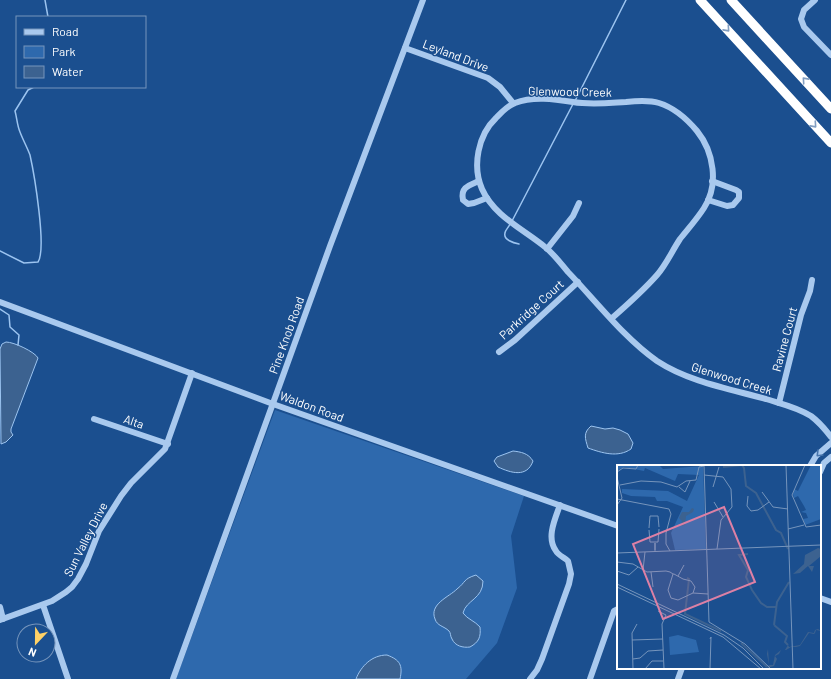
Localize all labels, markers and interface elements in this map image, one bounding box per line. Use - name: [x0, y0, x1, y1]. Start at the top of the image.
- legend: [16, 16, 146, 88]
- text: Road: [52, 24, 79, 38]
- one-way arrow: [722, 24, 730, 32]
- street label: Leyland Drive: [421, 36, 491, 74]
- text: Park: [52, 44, 76, 58]
- text: Water: [52, 64, 84, 78]
- one-way arrow: [802, 77, 809, 85]
- street label: Glenwood Creek: [528, 83, 612, 99]
- one-way arrow: [810, 120, 817, 128]
- street label: Parkridge Court: [496, 276, 566, 342]
- street label: Pine Knob Road: [266, 295, 306, 375]
- street label: Ravine Court: [769, 305, 799, 373]
- street label: Glenwood Creek: [690, 359, 774, 397]
- street label: Waldon Road: [278, 388, 346, 424]
- street label: Alta: [122, 411, 146, 431]
- one-way arrow: [816, 449, 824, 456]
- inset map: [617, 465, 821, 669]
- street label: Sun Valley Drive: [60, 500, 110, 578]
- north arrow: [16, 623, 56, 663]
- text: N: [26, 645, 38, 660]

